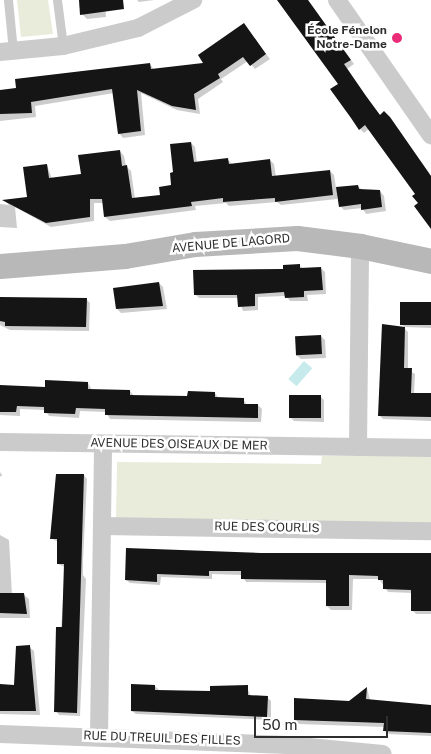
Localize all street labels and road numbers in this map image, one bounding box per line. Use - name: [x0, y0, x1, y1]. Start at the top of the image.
- street label: AVENUE DE LAGORD: [171, 232, 291, 256]
- street label: AVENUE DES OISEAUX DE MER: [90, 436, 268, 454]
- street label: RUE DES COURLIS: [214, 520, 320, 536]
- street label: RUE DU TREUIL DES FILLES: [83, 729, 241, 749]

